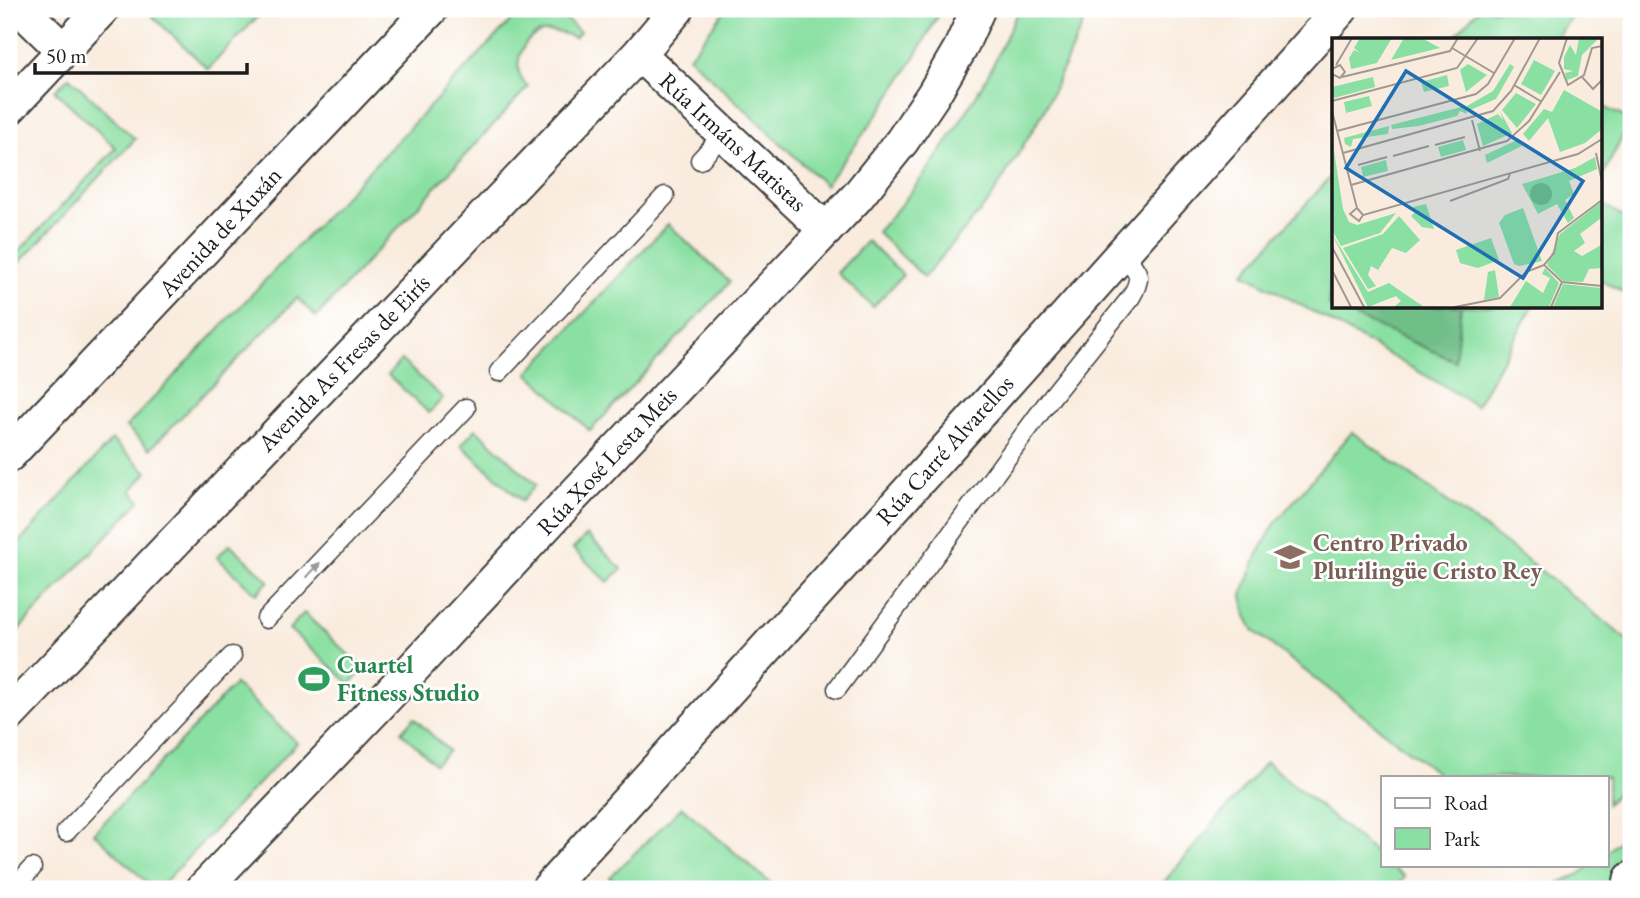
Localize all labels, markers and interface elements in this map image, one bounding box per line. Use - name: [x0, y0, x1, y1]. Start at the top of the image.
- scale bar: [35, 32, 247, 76]
- inset map: [1332, 38, 1602, 308]
- text: 50 m: [46, 42, 87, 69]
- street label: Rúa Irmáns Maristas: [653, 65, 814, 218]
- street label: Avenida de Xuxán: [151, 160, 288, 304]
- street label: Avenida As Fresas de Eirís: [250, 267, 437, 459]
- street label: Rúa Carré Alvarellos: [869, 368, 1020, 531]
- street label: Rúa Xosé Lesta Meis: [530, 380, 683, 541]
- place label: Centro Privado Plurilingüe Cristo Rey: [1313, 527, 1543, 587]
- school or university icon: Centro Privado Plurilingüe Cristo Rey: [1273, 540, 1307, 574]
- one-way arrow: [304, 562, 320, 579]
- place label: Cuartel Fitness Studio: [337, 649, 479, 708]
- sports icon: Cuartel Fitness Studio: [297, 662, 331, 696]
- legend: [1381, 776, 1608, 866]
- text: Road: [1444, 789, 1488, 816]
- text: Park: [1444, 825, 1481, 852]

